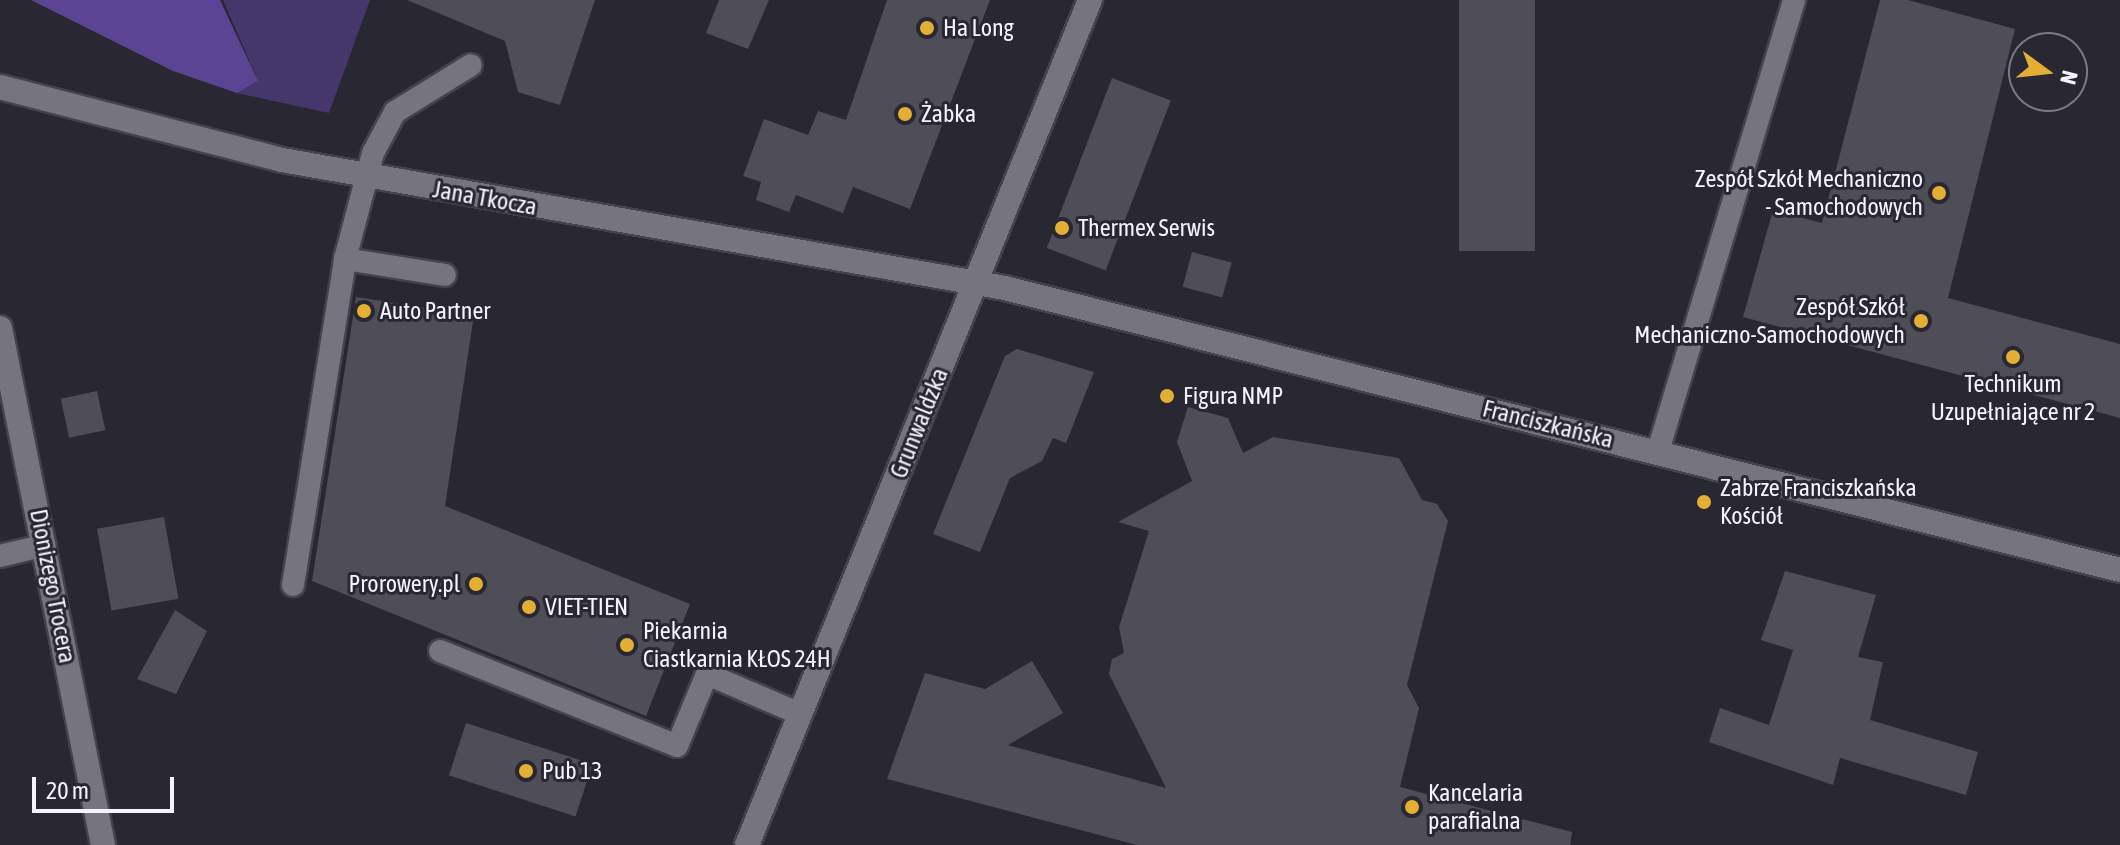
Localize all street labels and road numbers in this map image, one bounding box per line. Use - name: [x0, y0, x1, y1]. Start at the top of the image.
- street label: Jana Tkocza: [431, 175, 539, 221]
- street label: Grunwaldzka: [884, 364, 954, 482]
- street label: Franciszkańska: [1480, 394, 1616, 454]
- street label: Dionizego Trocera: [24, 507, 82, 665]

